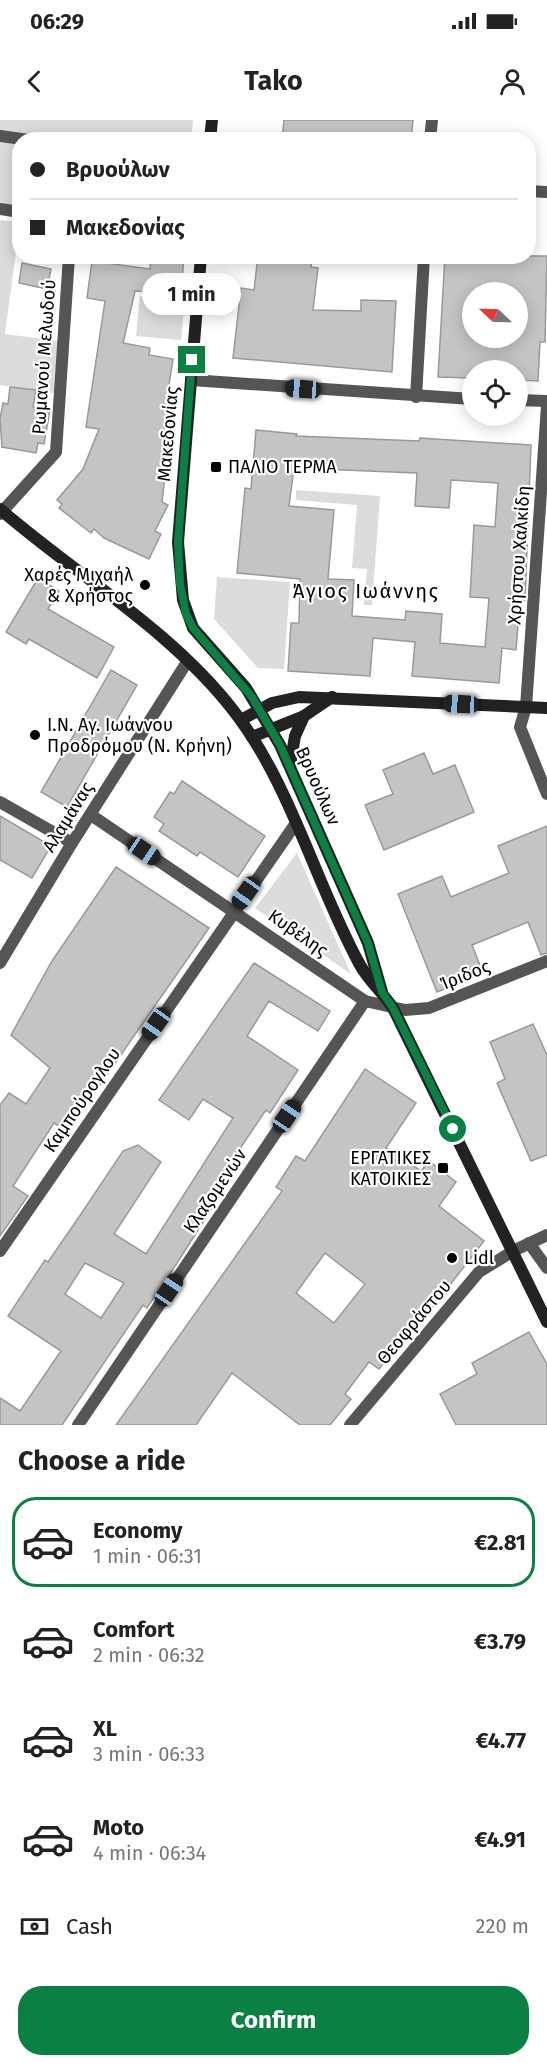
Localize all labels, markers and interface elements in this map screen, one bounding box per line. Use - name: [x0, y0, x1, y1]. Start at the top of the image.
- text: 06:29: [30, 8, 84, 35]
- icon: back: [18, 65, 51, 98]
- text: Tako: [244, 65, 303, 97]
- icon: person: [496, 65, 529, 98]
- text: Βρυούλων: [66, 156, 170, 183]
- text: Μακεδονίας: [66, 214, 185, 241]
- callout: 1 min: [142, 273, 242, 315]
- street label: Ρωμανού Μελωδού: [28, 279, 60, 435]
- text: 1 min: [167, 282, 216, 306]
- north arrow: [462, 282, 528, 348]
- map controls: [462, 282, 528, 426]
- route end: [178, 346, 205, 373]
- button: locate: [462, 360, 528, 426]
- car: [284, 379, 322, 399]
- street label: Μακεδονίας: [153, 385, 183, 483]
- place label: ΠΑΛΙΟ ΤΕΡΜΑ: [228, 456, 337, 478]
- marker: ΠΑΛΙΟ ΤΕΡΜΑ: [209, 460, 223, 474]
- street label: Χρήστου Χαλκίδη: [503, 485, 535, 625]
- place label: Χαρές Μιχαήλ & Χρήστος: [24, 564, 134, 607]
- marker: Χαρές Μιχαήλ & Χρήστος: [138, 578, 152, 592]
- district label: Άγιος Ιωάννης: [293, 579, 439, 603]
- car: [443, 694, 479, 714]
- place label: Ι.Ν. Αγ. Ιωάννου Προδρόμου (Ν. Κρήνη): [47, 714, 232, 757]
- marker: Ι.Ν. Αγ. Ιωάννου Προδρόμου (Ν. Κρήνη): [28, 728, 42, 742]
- street label: Βρυούλων: [291, 743, 345, 829]
- street label: Αλαμάνας: [38, 777, 98, 856]
- car: [124, 833, 164, 869]
- car: [228, 873, 264, 913]
- street label: Κυβέλης: [264, 905, 333, 962]
- street label: Ίριδος: [437, 955, 494, 995]
- car: [138, 1004, 174, 1044]
- street label: Καμπούρογλου: [39, 1043, 125, 1157]
- car: [269, 1096, 305, 1136]
- route start: [439, 1115, 466, 1142]
- street label: Κλαζομενών: [179, 1144, 251, 1237]
- place label: ΕΡΓΑΤΙΚΕΣ ΚΑΤΟΙΚΙΕΣ: [350, 1147, 431, 1190]
- marker: ΕΡΓΑΤΙΚΕΣ ΚΑΤΟΙΚΙΕΣ: [436, 1161, 450, 1175]
- place label: Lidl: [464, 1247, 494, 1269]
- marker: Lidl: [445, 1251, 459, 1265]
- car: [151, 1270, 187, 1310]
- street label: Θεοφράστου: [372, 1275, 456, 1369]
- text: Choose a ride: [18, 1445, 185, 1477]
- icon: car: [21, 1515, 75, 1569]
- text: Economy: [93, 1517, 182, 1544]
- text: €2.81: [474, 1529, 526, 1556]
- text: 1 min · 06:31: [93, 1544, 202, 1568]
- icon: car: [21, 1614, 75, 1668]
- text: Comfort: [93, 1616, 174, 1643]
- text: €3.79: [474, 1628, 526, 1655]
- text: 2 min · 06:32: [93, 1643, 205, 1667]
- icon: car: [21, 1713, 75, 1767]
- text: XL: [93, 1715, 117, 1742]
- text: €4.77: [475, 1727, 526, 1754]
- text: 3 min · 06:33: [93, 1742, 205, 1766]
- icon: car: [21, 1812, 75, 1866]
- text: Moto: [93, 1814, 144, 1841]
- text: €4.91: [474, 1826, 526, 1853]
- text: 4 min · 06:34: [93, 1841, 206, 1865]
- icon: cash: [18, 1910, 51, 1943]
- text: Cash: [66, 1913, 113, 1940]
- text: 220 m: [476, 1914, 529, 1938]
- button: Confirm: [18, 1986, 529, 2055]

